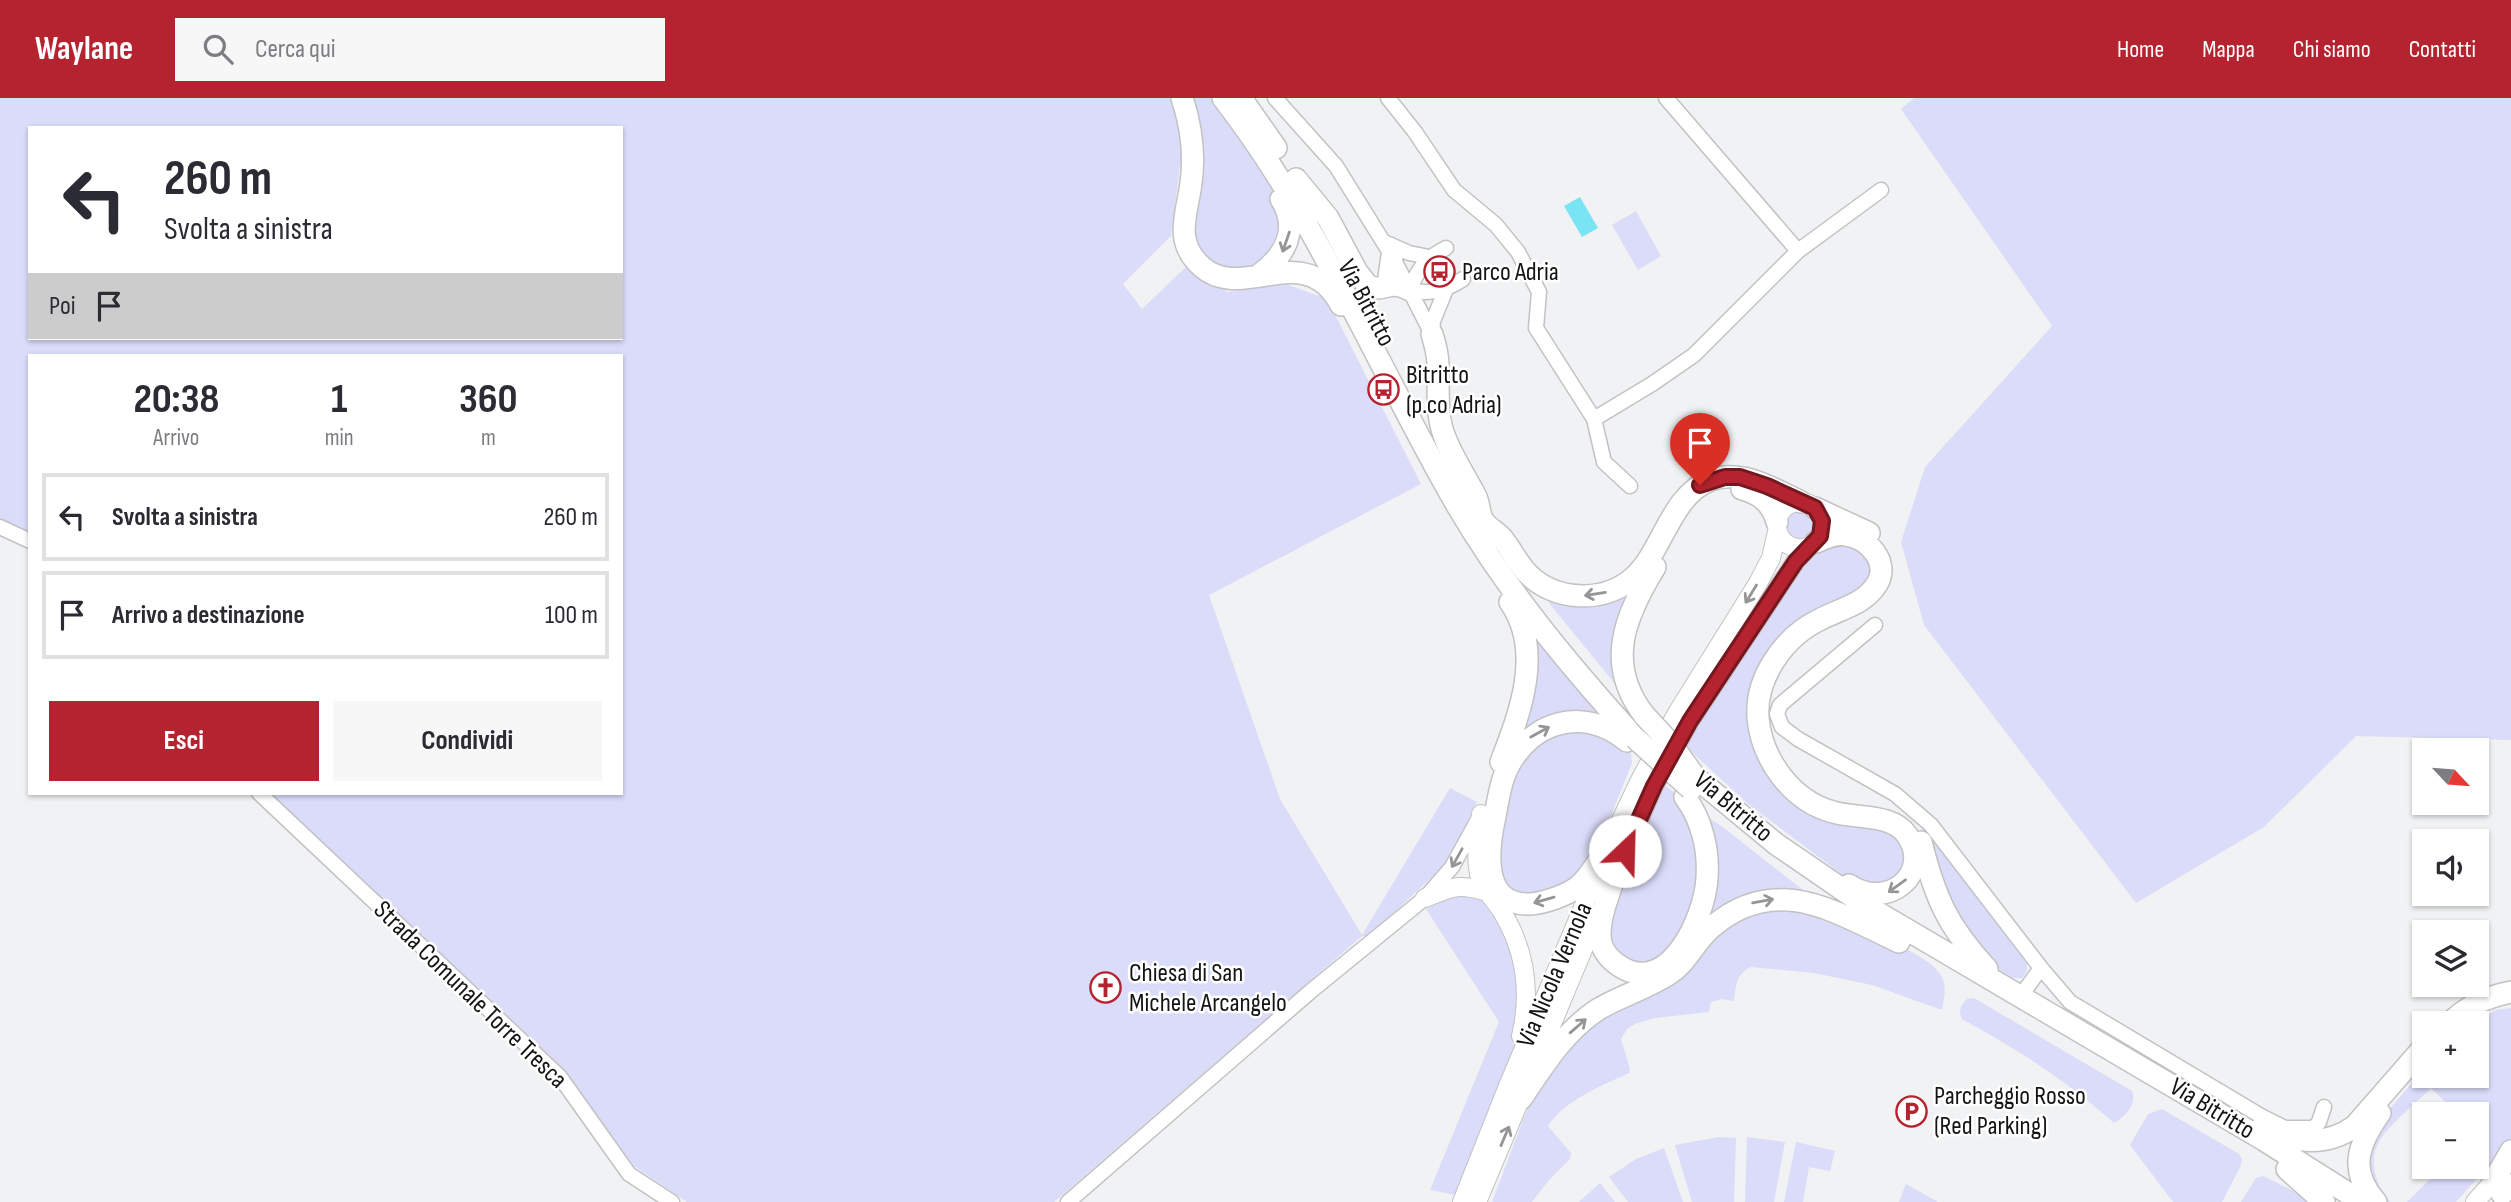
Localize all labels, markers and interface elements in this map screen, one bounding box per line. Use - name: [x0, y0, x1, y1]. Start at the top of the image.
- search box: [175, 18, 665, 81]
- text: Waylane: [35, 29, 133, 69]
- icon: search: [199, 30, 237, 68]
- text: Cerca qui: [255, 34, 336, 65]
- text: Home: [2117, 35, 2164, 64]
- text: Mappa: [2202, 35, 2255, 64]
- text: Chi siamo: [2293, 35, 2371, 64]
- text: Contatti: [2409, 35, 2476, 64]
- text: 260 m: [164, 150, 272, 209]
- icon: left: [49, 154, 140, 245]
- text: Svolta a sinistra: [164, 210, 333, 249]
- one-way arrow: [1279, 230, 1291, 252]
- street label: Via Bitritto: [1330, 254, 1402, 352]
- bus stop icon: Parco Adria: [1422, 255, 1456, 289]
- place label: Parco Adria: [1462, 257, 1559, 288]
- icon: arrive: [90, 287, 128, 325]
- text: Poi: [49, 291, 76, 322]
- place label: Bitritto (p.co Adria): [1406, 360, 1502, 421]
- bus stop icon: Bitritto (p.co Adria): [1366, 373, 1400, 407]
- text: 20:38: [133, 374, 219, 425]
- text: 1: [331, 374, 347, 425]
- text: 360: [459, 374, 518, 425]
- pin: [1670, 413, 1730, 485]
- text: Arrivo: [153, 424, 199, 452]
- text: min: [325, 424, 354, 452]
- text: m: [481, 424, 496, 452]
- icon: arrive: [1681, 424, 1719, 462]
- icon: left: [53, 498, 91, 536]
- text: Svolta a sinistra: [112, 502, 258, 533]
- text: 260 m: [543, 502, 598, 533]
- one-way arrow: [1744, 584, 1758, 604]
- one-way arrow: [1584, 588, 1607, 601]
- icon: arrive: [53, 596, 91, 634]
- text: Arrivo a destinazione: [112, 600, 305, 631]
- text: 100 m: [545, 600, 598, 631]
- button: Esci: [49, 701, 319, 781]
- button: Condividi: [333, 701, 602, 781]
- one-way arrow: [1530, 725, 1550, 739]
- north arrow: [2412, 738, 2488, 816]
- map controls: [2412, 738, 2489, 1179]
- street label: Via Bitritto: [1687, 765, 1779, 849]
- position arrow: [1588, 814, 1662, 888]
- button: sound: [2412, 829, 2489, 906]
- one-way arrow: [1450, 847, 1463, 868]
- one-way arrow: [1887, 878, 1906, 893]
- one-way arrow: [1751, 894, 1774, 907]
- street label: Strada Comunale Torre Tresca: [367, 895, 573, 1095]
- one-way arrow: [1534, 895, 1556, 908]
- street label: Via Nicola Vernola: [1511, 898, 1599, 1052]
- button: layers: [2412, 920, 2489, 997]
- place label: Chiesa di San Michele Arcangelo: [1129, 958, 1287, 1019]
- church icon: Chiesa di San Michele Arcangelo: [1089, 971, 1123, 1005]
- button: +: [2412, 1011, 2489, 1088]
- one-way arrow: [1569, 1018, 1587, 1034]
- street label: Via Bitritto: [2164, 1072, 2260, 1146]
- place label: Parcheggio Rosso (Red Parking): [1934, 1081, 2086, 1142]
- parking icon: Parcheggio Rosso (Red Parking): [1894, 1094, 1928, 1128]
- button: −: [2412, 1102, 2489, 1179]
- one-way arrow: [1499, 1126, 1512, 1147]

